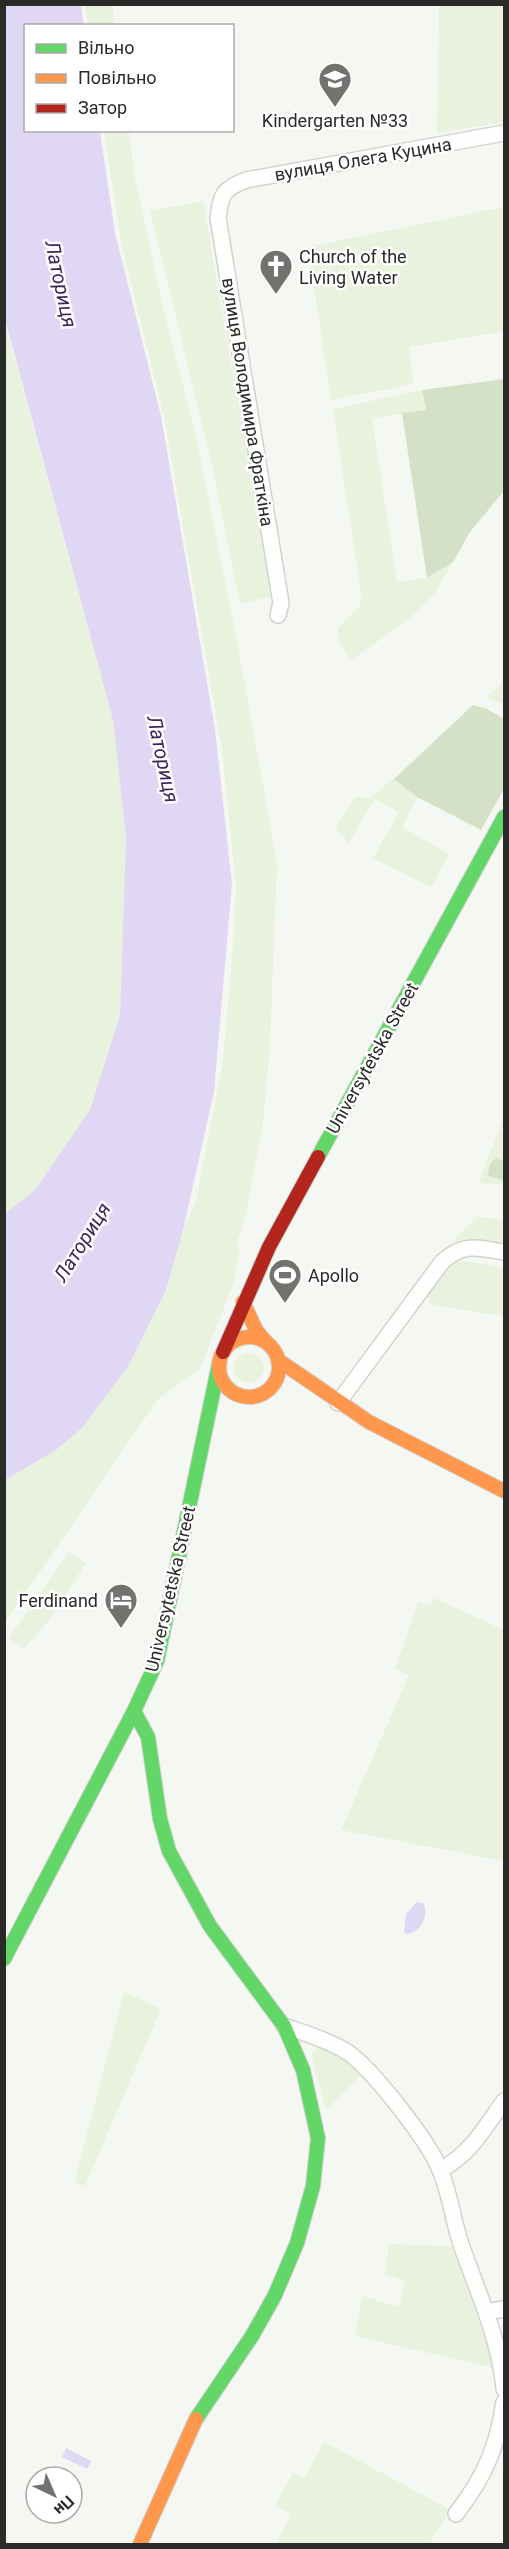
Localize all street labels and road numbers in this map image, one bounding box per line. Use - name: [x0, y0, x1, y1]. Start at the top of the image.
- street label: вулиця Олега Куцина: [273, 133, 453, 185]
- street label: вулиця Володимира Фраткіна: [218, 276, 278, 528]
- street label: Universytetska Street: [322, 979, 422, 1137]
- street label: Universytetska Street: [141, 1504, 199, 1674]

